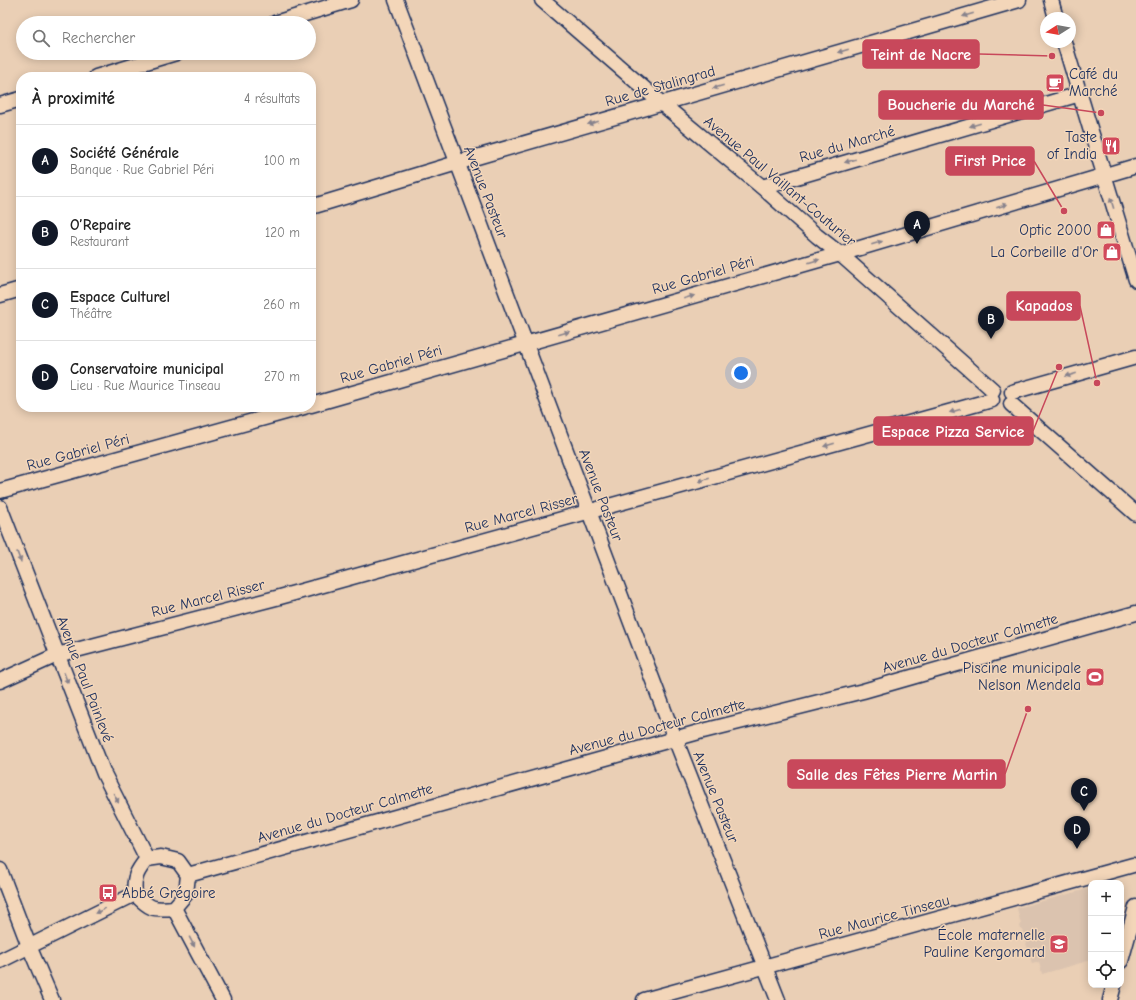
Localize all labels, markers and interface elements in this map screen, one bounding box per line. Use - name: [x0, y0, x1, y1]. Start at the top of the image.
- one-way arrow: [962, 12, 974, 18]
- north arrow: [1040, 12, 1076, 48]
- search box: [16, 16, 316, 60]
- icon: search: [30, 27, 52, 49]
- text: Rechercher: [62, 29, 135, 47]
- callout: Teint de Nacre: [863, 40, 979, 68]
- text: Teint de Nacre: [871, 46, 971, 64]
- one-way arrow: [837, 48, 849, 54]
- street label: Rue de Stalingrad: [603, 62, 717, 110]
- place label: Café du Marché: [1069, 65, 1118, 100]
- cafe icon: Café du Marché: [1044, 72, 1066, 94]
- one-way arrow: [712, 84, 724, 90]
- text: À proximité: [32, 89, 115, 108]
- text: 4 résultats: [244, 91, 300, 106]
- callout: Boucherie du Marché: [879, 91, 1043, 119]
- text: Boucherie du Marché: [887, 96, 1035, 114]
- street label: Avenue Paul Vaillant-Couturier: [700, 112, 860, 250]
- one-way arrow: [587, 120, 599, 126]
- street label: Rue du Marché: [797, 122, 897, 166]
- one-way arrow: [969, 122, 981, 128]
- place label: Taste of India: [1047, 128, 1097, 163]
- restaurant icon: Taste of India: [1100, 135, 1122, 157]
- street label: Avenue Pasteur: [460, 143, 512, 241]
- text: Société Générale: [70, 144, 179, 162]
- callout: First Price: [946, 147, 1034, 175]
- text: First Price: [954, 152, 1026, 170]
- text: A: [41, 153, 49, 168]
- text: 100 m: [264, 153, 300, 168]
- one-way arrow: [844, 158, 856, 164]
- text: Banque · Rue Gabriel Péri: [70, 162, 214, 177]
- one-way arrow: [1109, 197, 1115, 209]
- one-way arrow: [996, 203, 1008, 209]
- pin: A: [904, 211, 930, 244]
- text: O’Repaire: [70, 216, 131, 234]
- shop icon: Optic 2000: [1095, 219, 1117, 241]
- place label: Optic 2000: [1019, 221, 1092, 239]
- text: B: [41, 225, 49, 240]
- text: 120 m: [265, 225, 300, 240]
- text: Restaurant: [70, 234, 129, 249]
- one-way arrow: [871, 240, 883, 246]
- shop icon: La Corbeille d'Or: [1101, 241, 1123, 263]
- place label: La Corbeille d'Or: [990, 243, 1098, 261]
- street label: Rue Gabriel Péri: [650, 252, 756, 298]
- one-way arrow: [808, 258, 820, 264]
- text: Espace Culturel: [70, 288, 170, 306]
- callout: Kapados: [1007, 292, 1080, 320]
- one-way arrow: [683, 294, 695, 300]
- text: C: [41, 297, 49, 312]
- text: 260 m: [263, 297, 300, 312]
- text: Kapados: [1015, 297, 1073, 315]
- text: Théâtre: [70, 306, 112, 321]
- pin: B: [978, 306, 1004, 339]
- one-way arrow: [558, 330, 570, 336]
- street label: Rue Gabriel Péri: [338, 341, 444, 387]
- text: Conservatoire municipal: [70, 360, 224, 378]
- your location: [731, 363, 751, 383]
- text: D: [41, 369, 49, 384]
- text: 270 m: [264, 369, 300, 384]
- one-way arrow: [1065, 373, 1078, 379]
- text: Lieu · Rue Maurice Tinseau: [70, 378, 220, 393]
- one-way arrow: [948, 408, 960, 414]
- callout: Espace Pizza Service: [874, 417, 1033, 445]
- text: Espace Pizza Service: [882, 423, 1025, 441]
- street label: Rue Gabriel Péri: [25, 430, 131, 474]
- one-way arrow: [823, 443, 836, 449]
- street label: Avenue Pasteur: [575, 446, 627, 544]
- one-way arrow: [698, 477, 710, 483]
- street label: Rue Marcel Risser: [463, 489, 580, 537]
- one-way arrow: [17, 551, 23, 563]
- street label: Rue Marcel Risser: [149, 575, 267, 621]
- street label: Avenue du Docteur Calmette: [880, 609, 1060, 677]
- street label: Avenue Paul Painlevé: [53, 613, 118, 745]
- place label: Piscine municipale Nelson Mendela: [963, 659, 1081, 694]
- sports icon: Piscine municipale Nelson Mendela: [1084, 666, 1106, 688]
- one-way arrow: [64, 672, 70, 684]
- street label: Avenue du Docteur Calmette: [567, 695, 748, 759]
- street label: Avenue Pasteur: [689, 748, 743, 846]
- callout: Salle des Fêtes Pierre Martin: [788, 760, 1005, 788]
- text: Salle des Fêtes Pierre Martin: [797, 766, 997, 784]
- pin: C: [1071, 778, 1097, 811]
- street label: Avenue du Docteur Calmette: [255, 779, 435, 847]
- one-way arrow: [113, 792, 119, 804]
- pin: D: [1064, 816, 1090, 849]
- map controls: [1088, 880, 1124, 988]
- button: +: [1088, 880, 1124, 916]
- bus stop icon: Abbé Grégoire: [97, 882, 119, 904]
- place label: Abbé Grégoire: [122, 884, 216, 902]
- street label: Rue Maurice Tinseau: [817, 891, 951, 943]
- one-way arrow: [94, 908, 106, 914]
- button: −: [1088, 916, 1124, 952]
- place label: École maternelle Pauline Kergomard: [923, 925, 1045, 961]
- school or university icon: École maternelle Pauline Kergomard: [1048, 933, 1070, 955]
- one-way arrow: [189, 936, 195, 948]
- button: locate: [1088, 952, 1124, 988]

